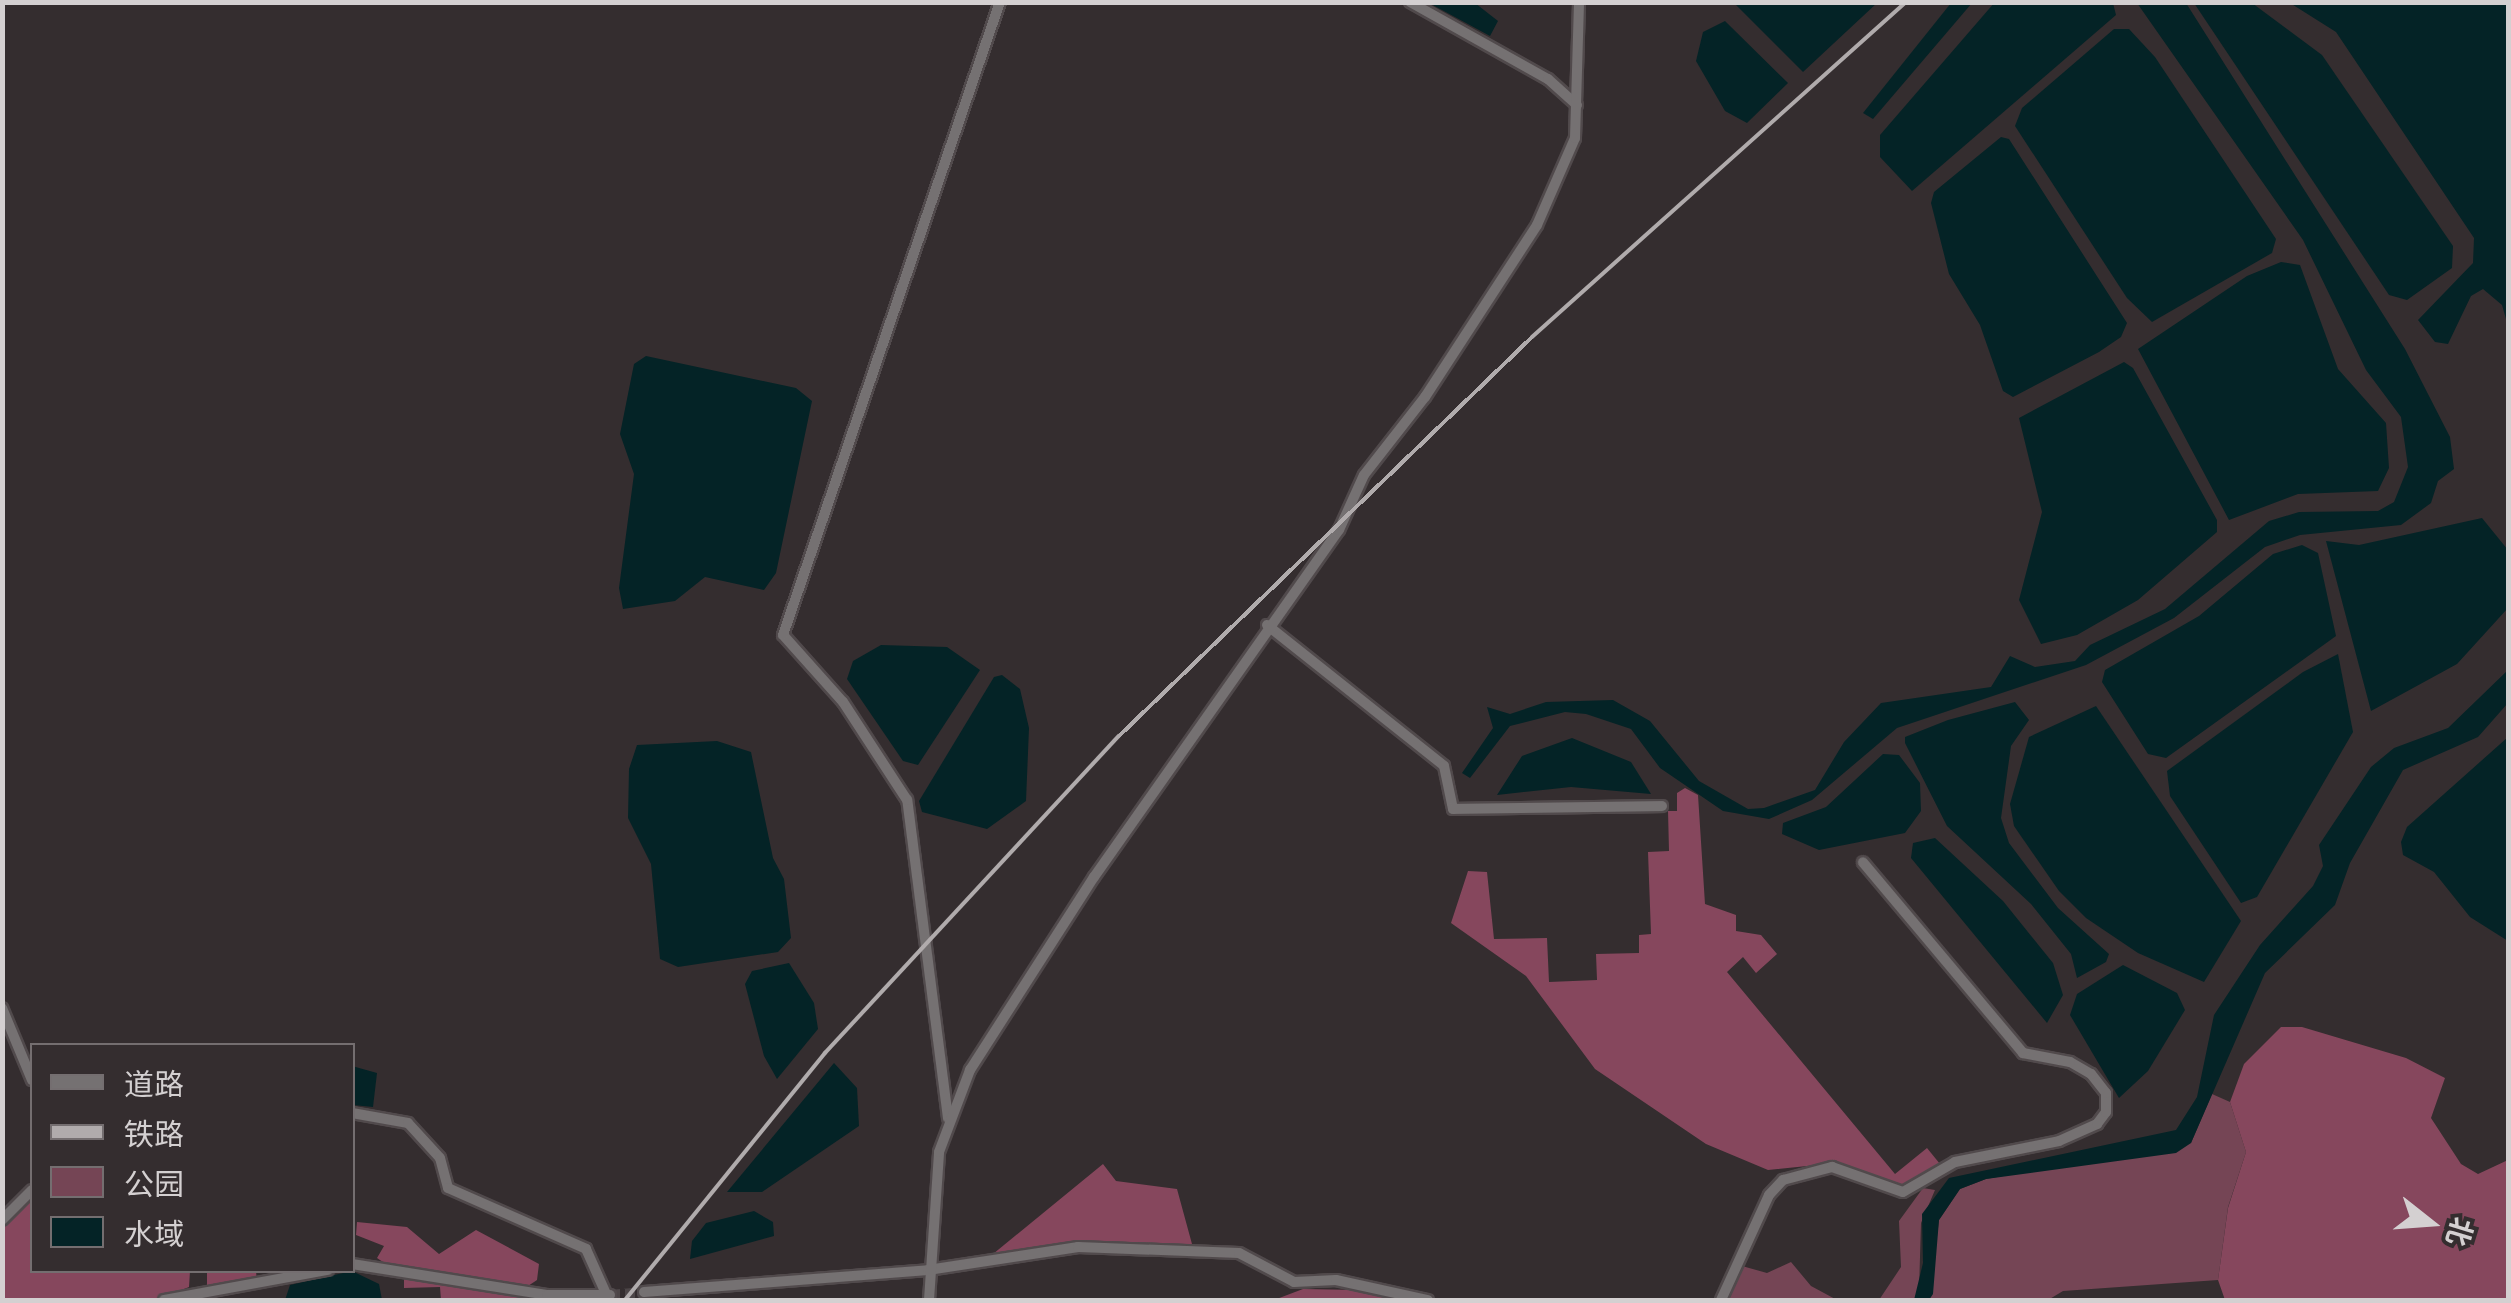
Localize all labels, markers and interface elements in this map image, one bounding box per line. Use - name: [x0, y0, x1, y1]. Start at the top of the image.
- legend: [30, 1043, 355, 1273]
- text: 道路: [124, 1064, 184, 1104]
- text: 铁路: [124, 1114, 184, 1154]
- text: 公园: [124, 1164, 184, 1204]
- north arrow: [2381, 1173, 2481, 1273]
- text: 北: [2438, 1213, 2482, 1251]
- text: 水域: [124, 1214, 184, 1254]

